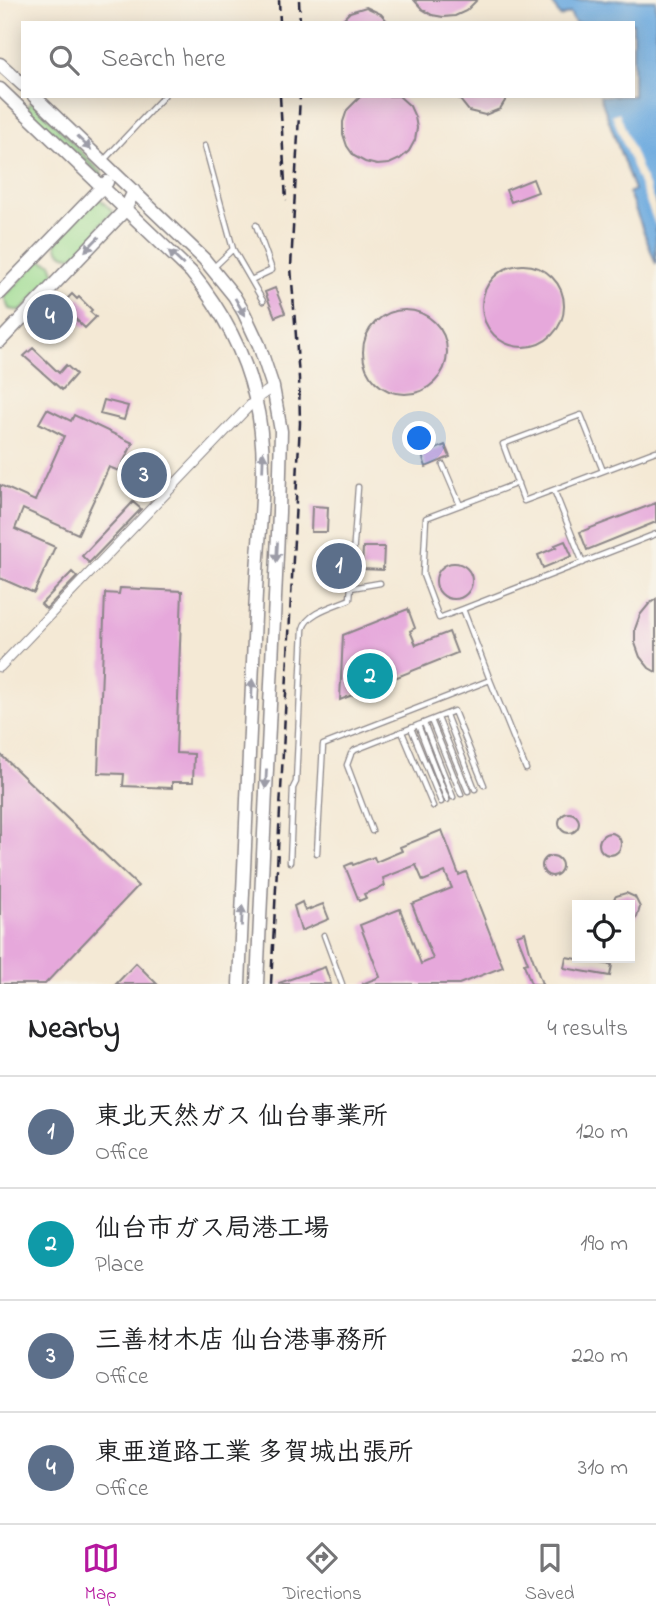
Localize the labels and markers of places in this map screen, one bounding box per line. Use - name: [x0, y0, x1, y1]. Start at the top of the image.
- pin: 4: [27, 291, 73, 343]
- pin: 3: [121, 449, 167, 501]
- pin: 1: [316, 540, 362, 592]
- pin: 2: [347, 650, 393, 702]

